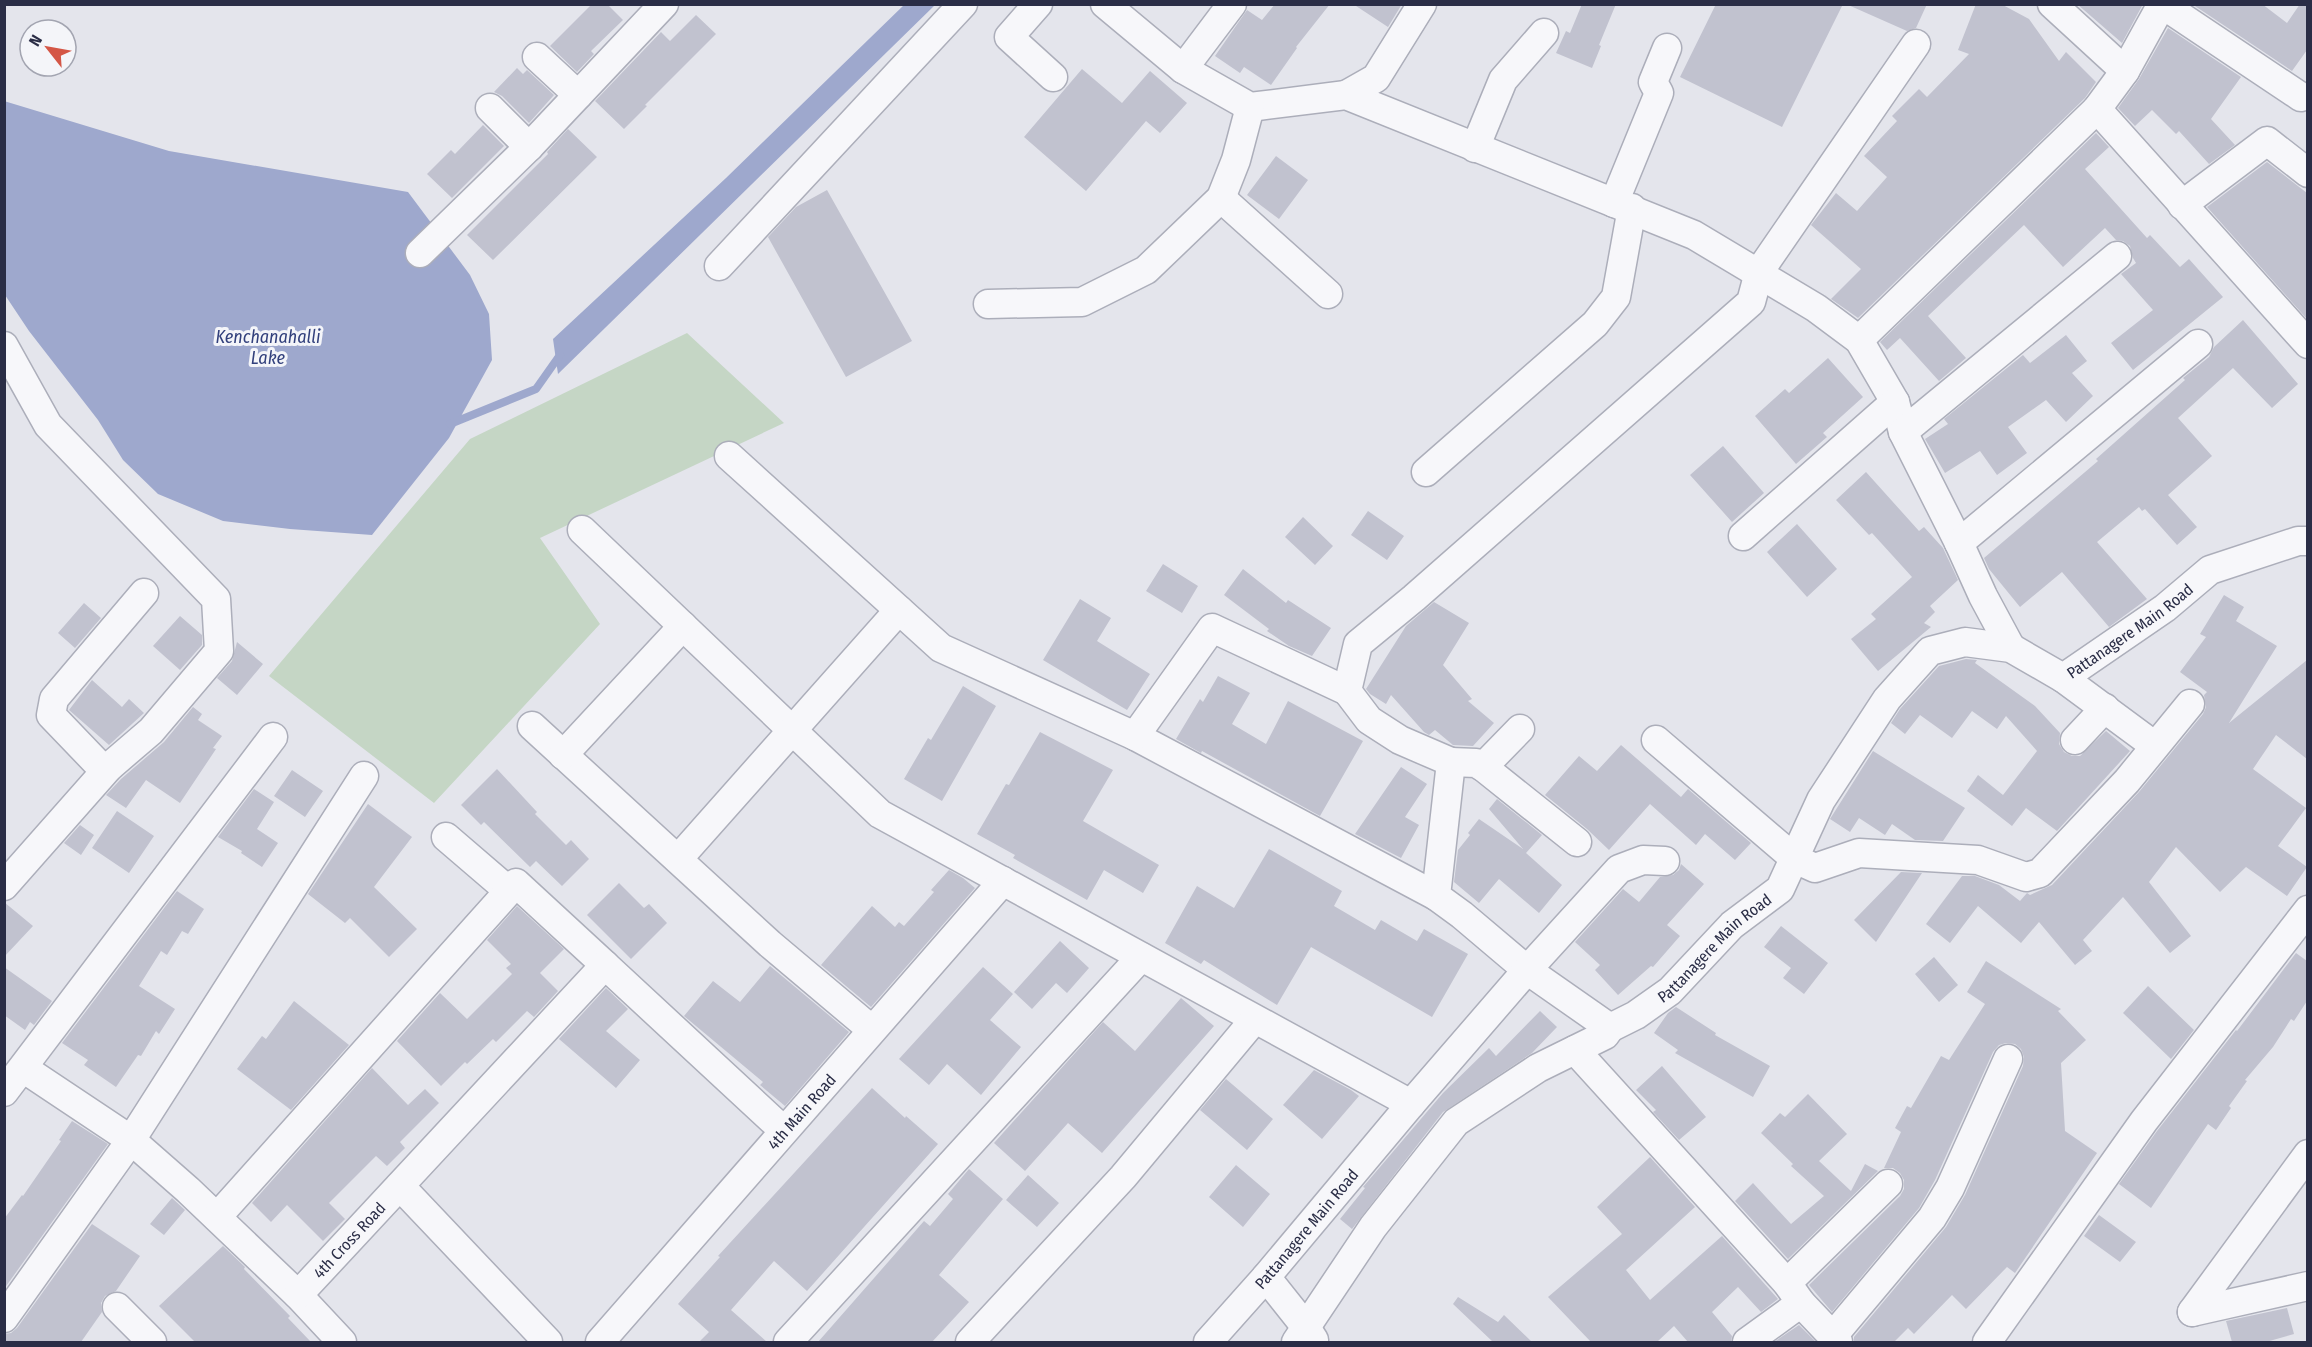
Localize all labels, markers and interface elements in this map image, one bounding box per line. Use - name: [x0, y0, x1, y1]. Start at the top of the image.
- north arrow: [18, 18, 78, 78]
- text: N: [25, 32, 46, 50]
- water label: Kenchanahalli Lake: [215, 326, 321, 369]
- street label: Pattanagere Main Road: [2063, 580, 2197, 683]
- street label: Pattanagere Main Road: [1654, 890, 1775, 1007]
- street label: 4th Main Road: [764, 1070, 840, 1154]
- street label: Pattanagere Main Road: [1251, 1165, 1362, 1293]
- street label: 4th Cross Road: [309, 1198, 389, 1282]

